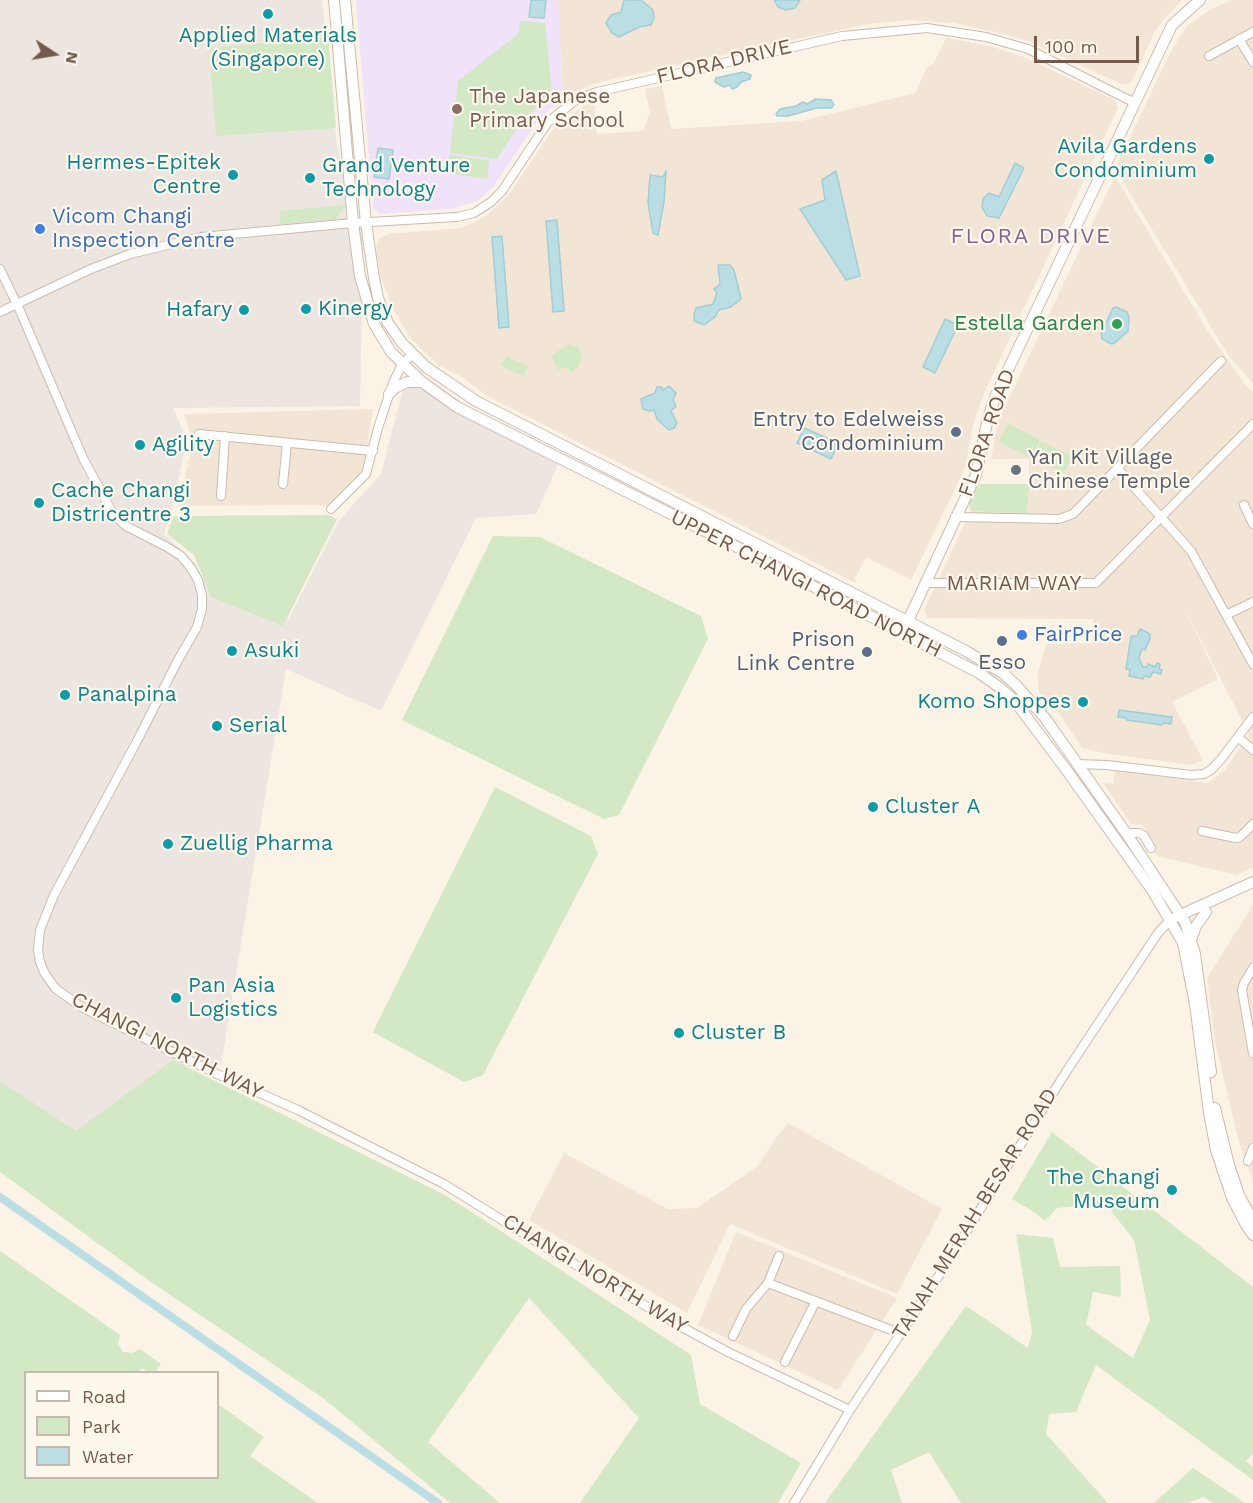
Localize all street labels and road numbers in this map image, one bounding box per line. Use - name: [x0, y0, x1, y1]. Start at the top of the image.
- street label: FLORA DRIVE: [654, 34, 794, 90]
- street label: FLORA ROAD: [953, 366, 1021, 500]
- street label: UPPER CHANGI ROAD NORTH: [666, 505, 946, 663]
- street label: MARIAM WAY: [947, 571, 1081, 597]
- street label: CHANGI NORTH WAY: [67, 987, 267, 1105]
- street label: TANAH MERAH BESAR ROAD: [887, 1084, 1063, 1344]
- street label: CHANGI NORTH WAY: [498, 1209, 692, 1339]

